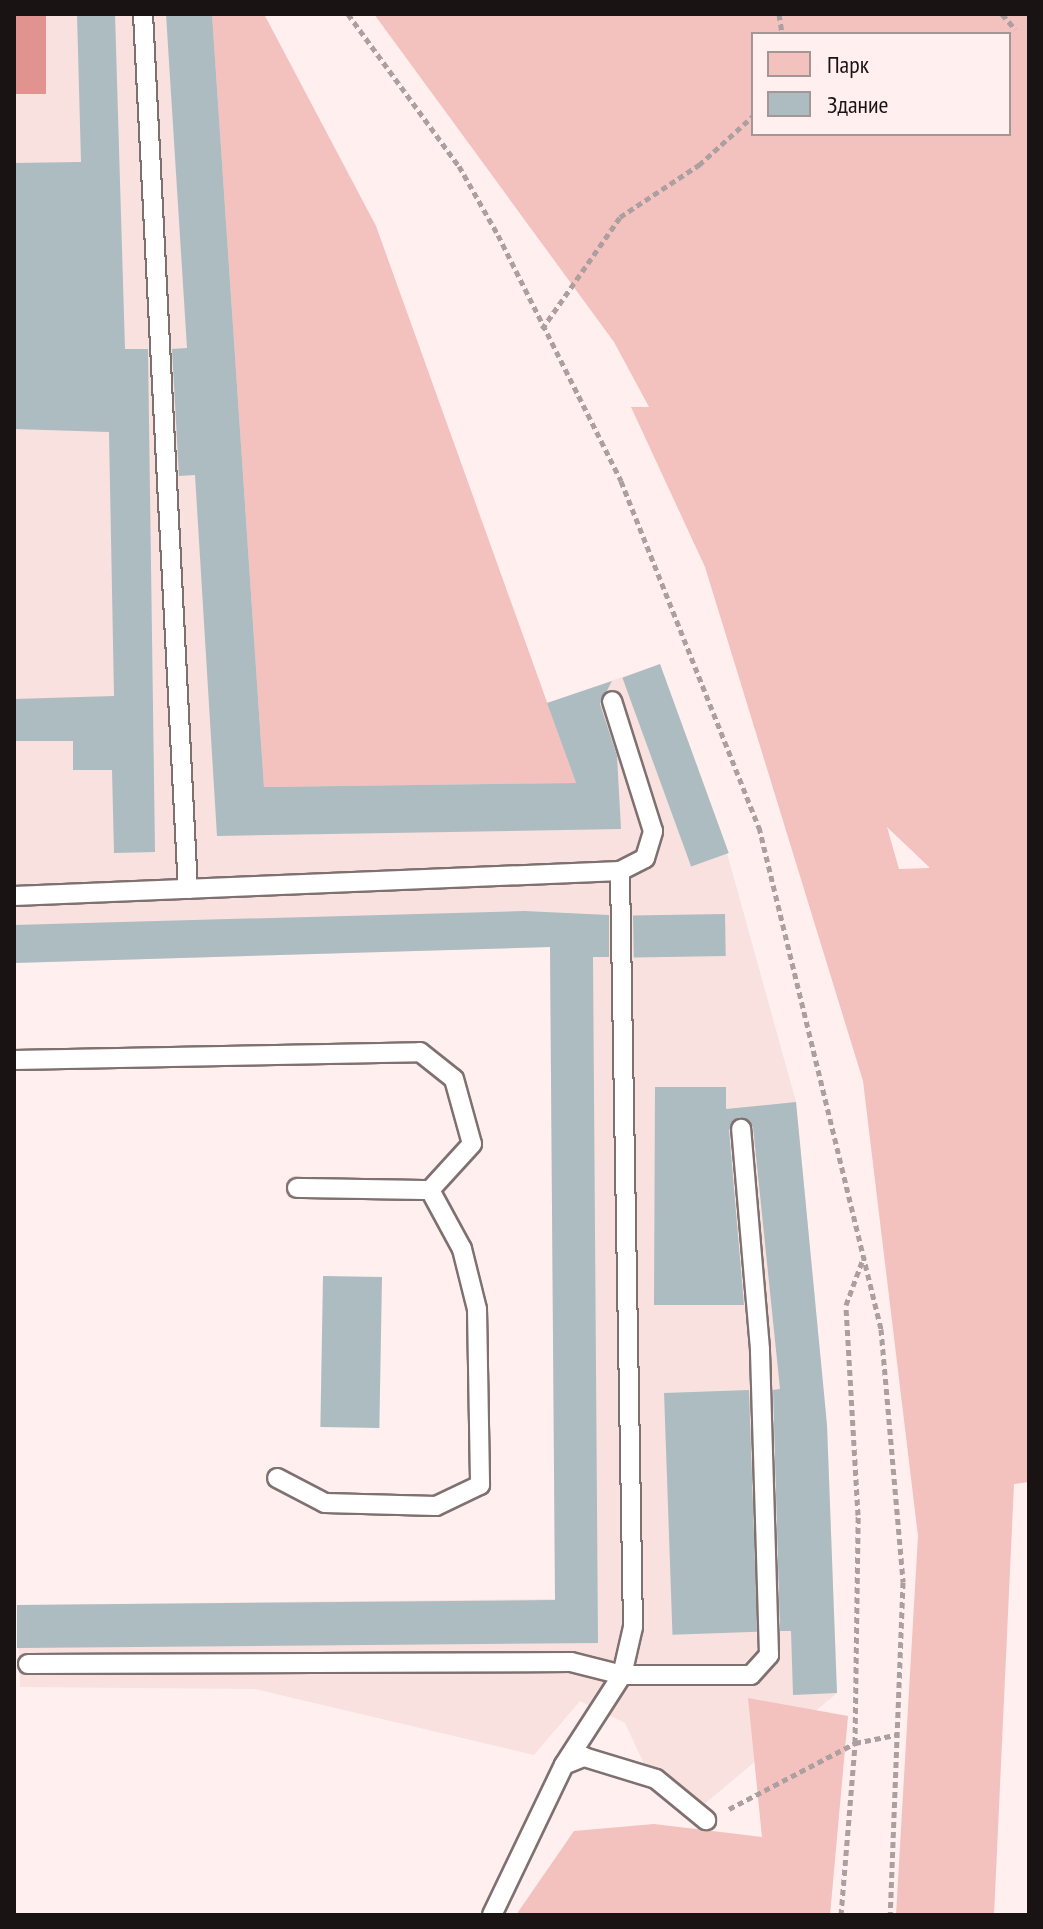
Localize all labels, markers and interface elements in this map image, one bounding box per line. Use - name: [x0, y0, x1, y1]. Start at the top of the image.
- legend: [751, 32, 1011, 136]
- text: Парк: [827, 49, 869, 80]
- text: Здание: [827, 89, 888, 120]

